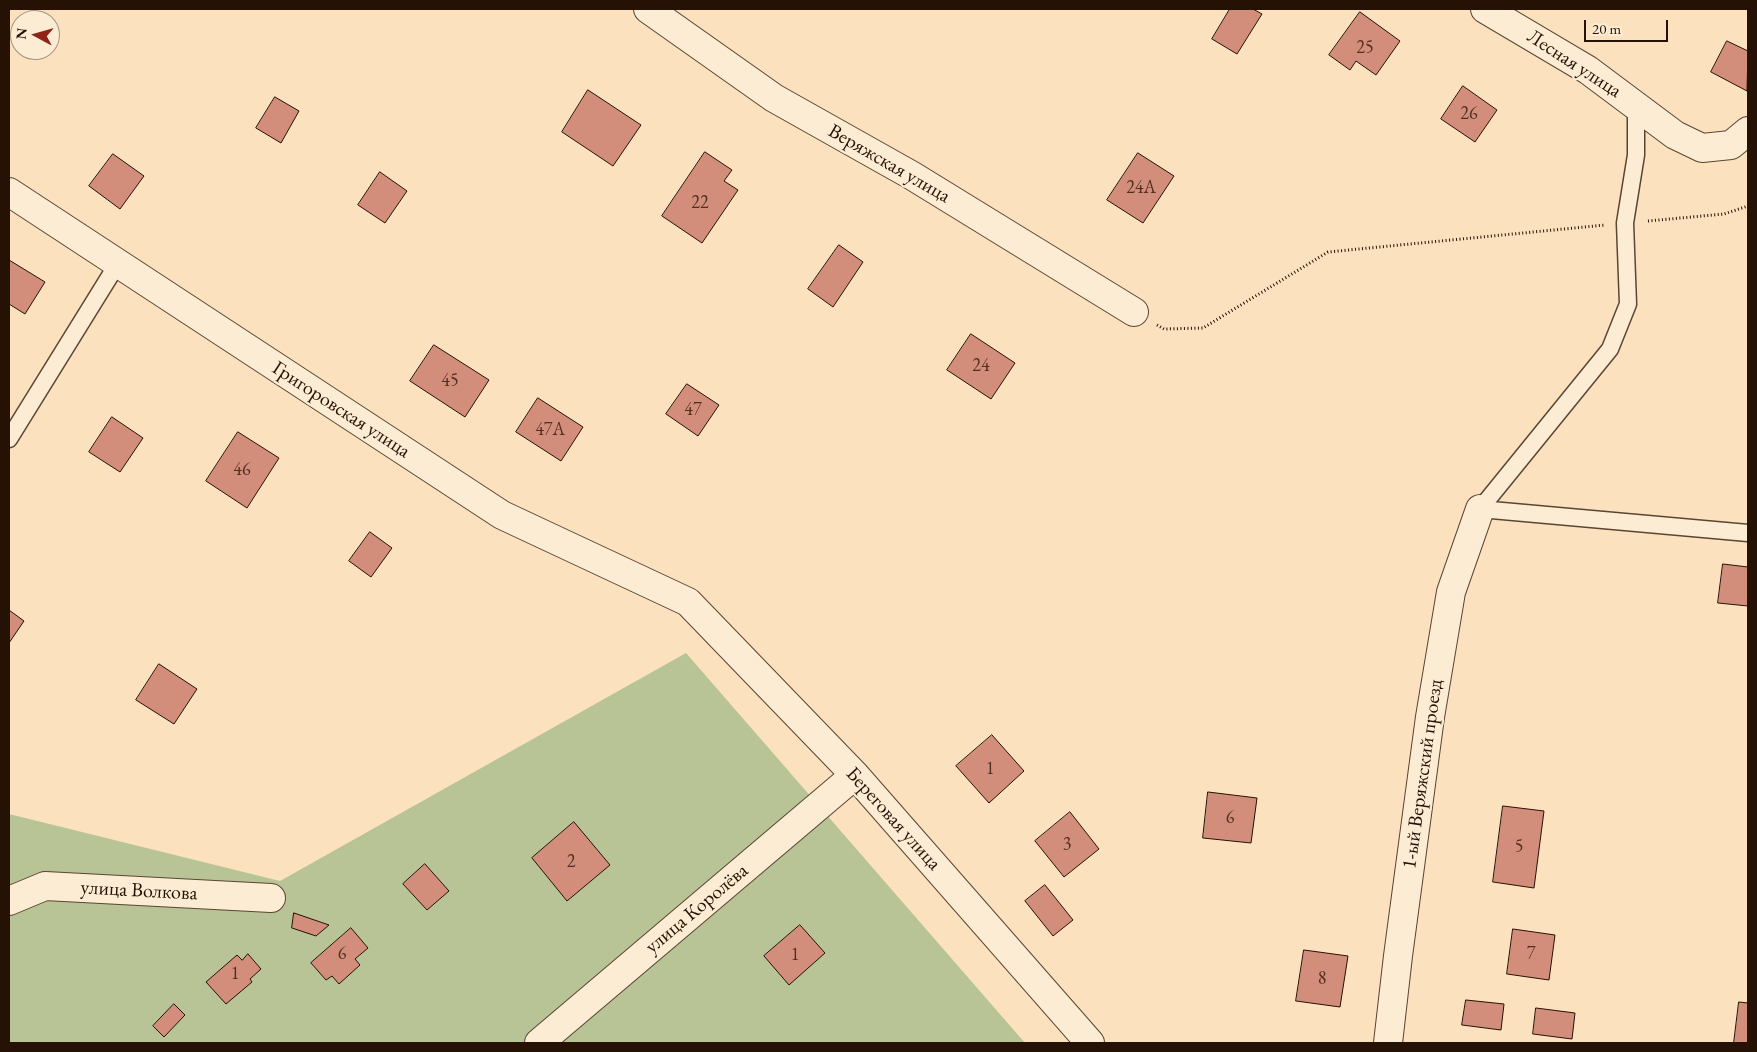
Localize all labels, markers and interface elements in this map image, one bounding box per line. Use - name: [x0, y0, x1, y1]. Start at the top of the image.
- north arrow: [10, 10, 60, 60]
- scale bar: [1587, 10, 1671, 42]
- text: 20 m: [1592, 19, 1621, 38]
- street label: Лесная улица: [1522, 25, 1626, 103]
- text: N: [12, 27, 31, 40]
- house number: 25: [1356, 37, 1374, 59]
- house number: 26: [1460, 103, 1478, 125]
- street label: Веряжская улица: [824, 119, 954, 209]
- house number: 24А: [1126, 177, 1156, 199]
- house number: 22: [691, 192, 709, 214]
- house number: 24: [972, 355, 990, 377]
- street label: Григоровская улица: [267, 356, 415, 464]
- house number: 45: [441, 370, 459, 392]
- house number: 47: [684, 399, 702, 421]
- house number: 47А: [535, 419, 565, 441]
- house number: 46: [233, 459, 251, 481]
- street label: 1-ый Веряжский проезд: [1398, 678, 1448, 870]
- house number: 1: [986, 758, 994, 780]
- street label: Береговая улица: [840, 762, 946, 876]
- house number: 6: [1226, 807, 1234, 829]
- house number: 3: [1063, 834, 1071, 856]
- house number: 5: [1515, 836, 1523, 858]
- house number: 2: [567, 851, 575, 873]
- street label: улица Королёва: [641, 859, 753, 959]
- street label: улица Волкова: [80, 876, 198, 906]
- house number: 6: [338, 943, 346, 965]
- house number: 7: [1527, 943, 1535, 965]
- house number: 1: [791, 944, 799, 966]
- house number: 1: [231, 963, 239, 985]
- house number: 8: [1318, 968, 1326, 990]

